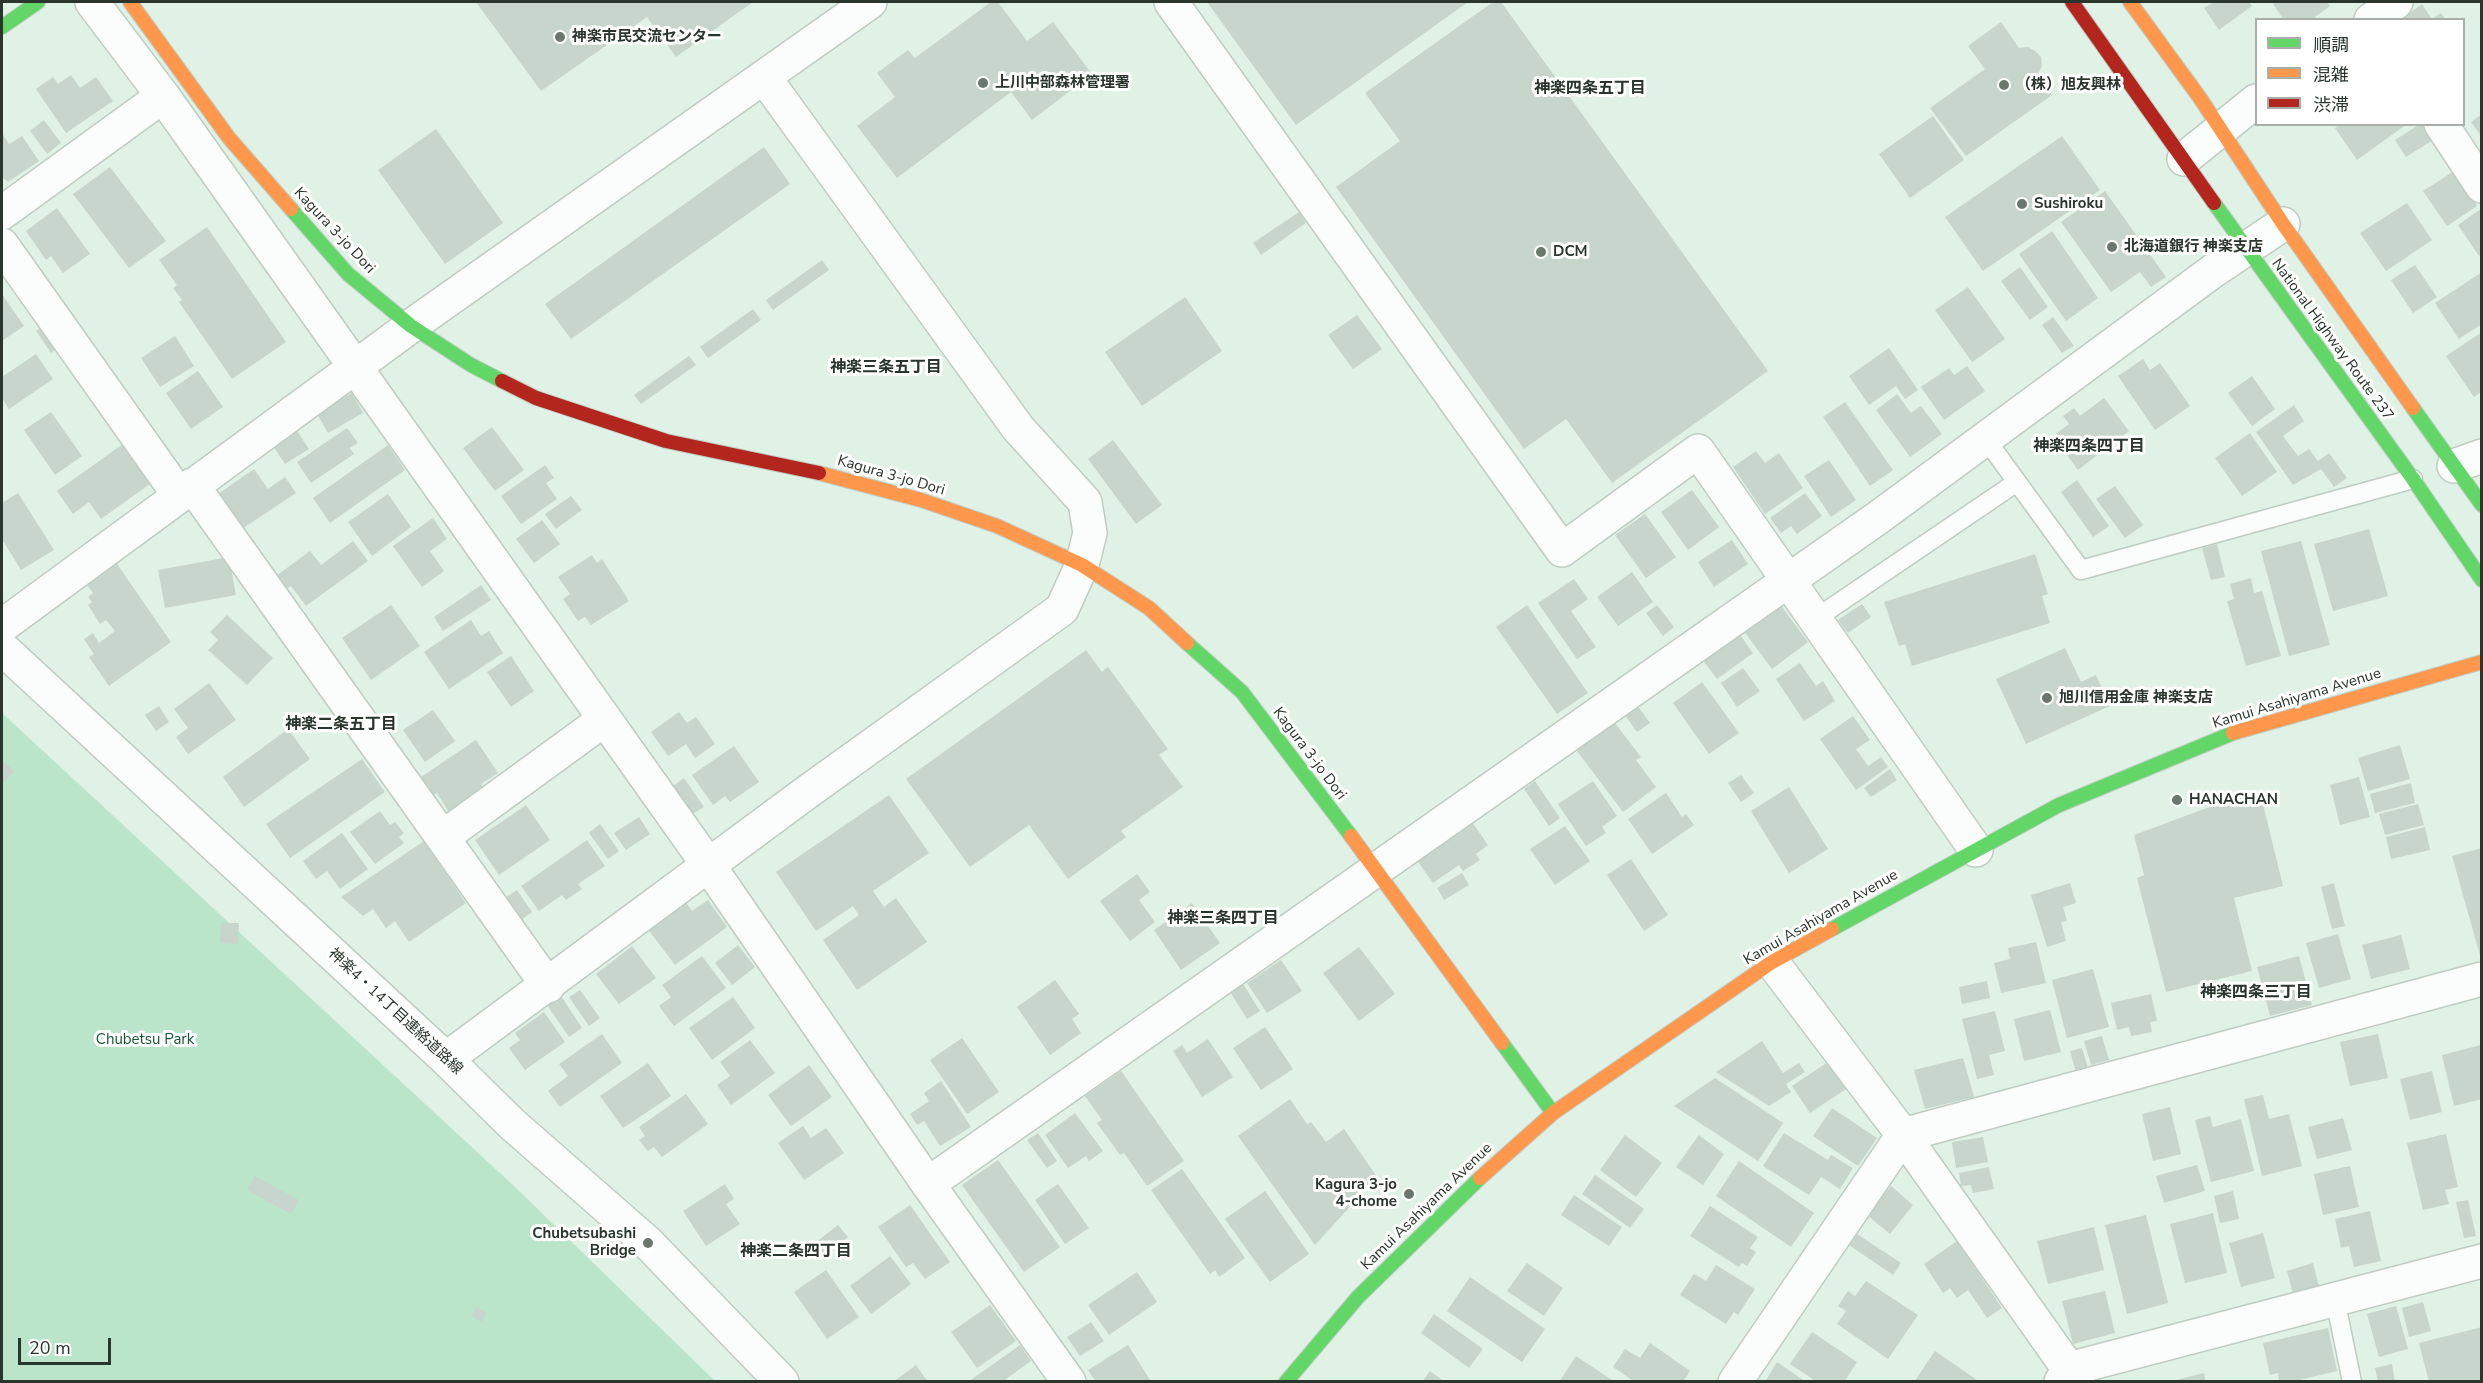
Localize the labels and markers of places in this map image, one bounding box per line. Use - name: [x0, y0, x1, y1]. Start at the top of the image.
- place label: 神楽市民交流センター: [572, 28, 722, 46]
- marker: 神楽市民交流センター: [553, 30, 567, 44]
- place label: 上川中部森林管理署: [995, 74, 1130, 92]
- marker: 上川中部森林管理署: [976, 76, 990, 90]
- place label: （株）旭友興林: [2016, 76, 2121, 94]
- marker: （株）旭友興林: [1997, 78, 2011, 92]
- place label: Sushiroku: [2034, 195, 2103, 213]
- marker: Sushiroku: [2015, 197, 2029, 211]
- place label: 北海道銀行 神楽支店: [2124, 238, 2263, 256]
- marker: 北海道銀行 神楽支店: [2105, 240, 2119, 254]
- place label: DCM: [1553, 243, 1588, 261]
- marker: DCM: [1534, 245, 1548, 259]
- place label: 旭川信用金庫 神楽支店: [2059, 689, 2213, 707]
- marker: 旭川信用金庫 神楽支店: [2040, 691, 2054, 705]
- place label: HANACHAN: [2189, 791, 2278, 809]
- marker: HANACHAN: [2170, 793, 2184, 807]
- place label: Kagura 3-jo 4-chome: [1315, 1176, 1397, 1211]
- marker: Kagura 3-jo 4-chome: [1402, 1187, 1416, 1201]
- place label: Chubetsubashi Bridge: [532, 1225, 636, 1260]
- marker: Chubetsubashi Bridge: [641, 1236, 655, 1250]

